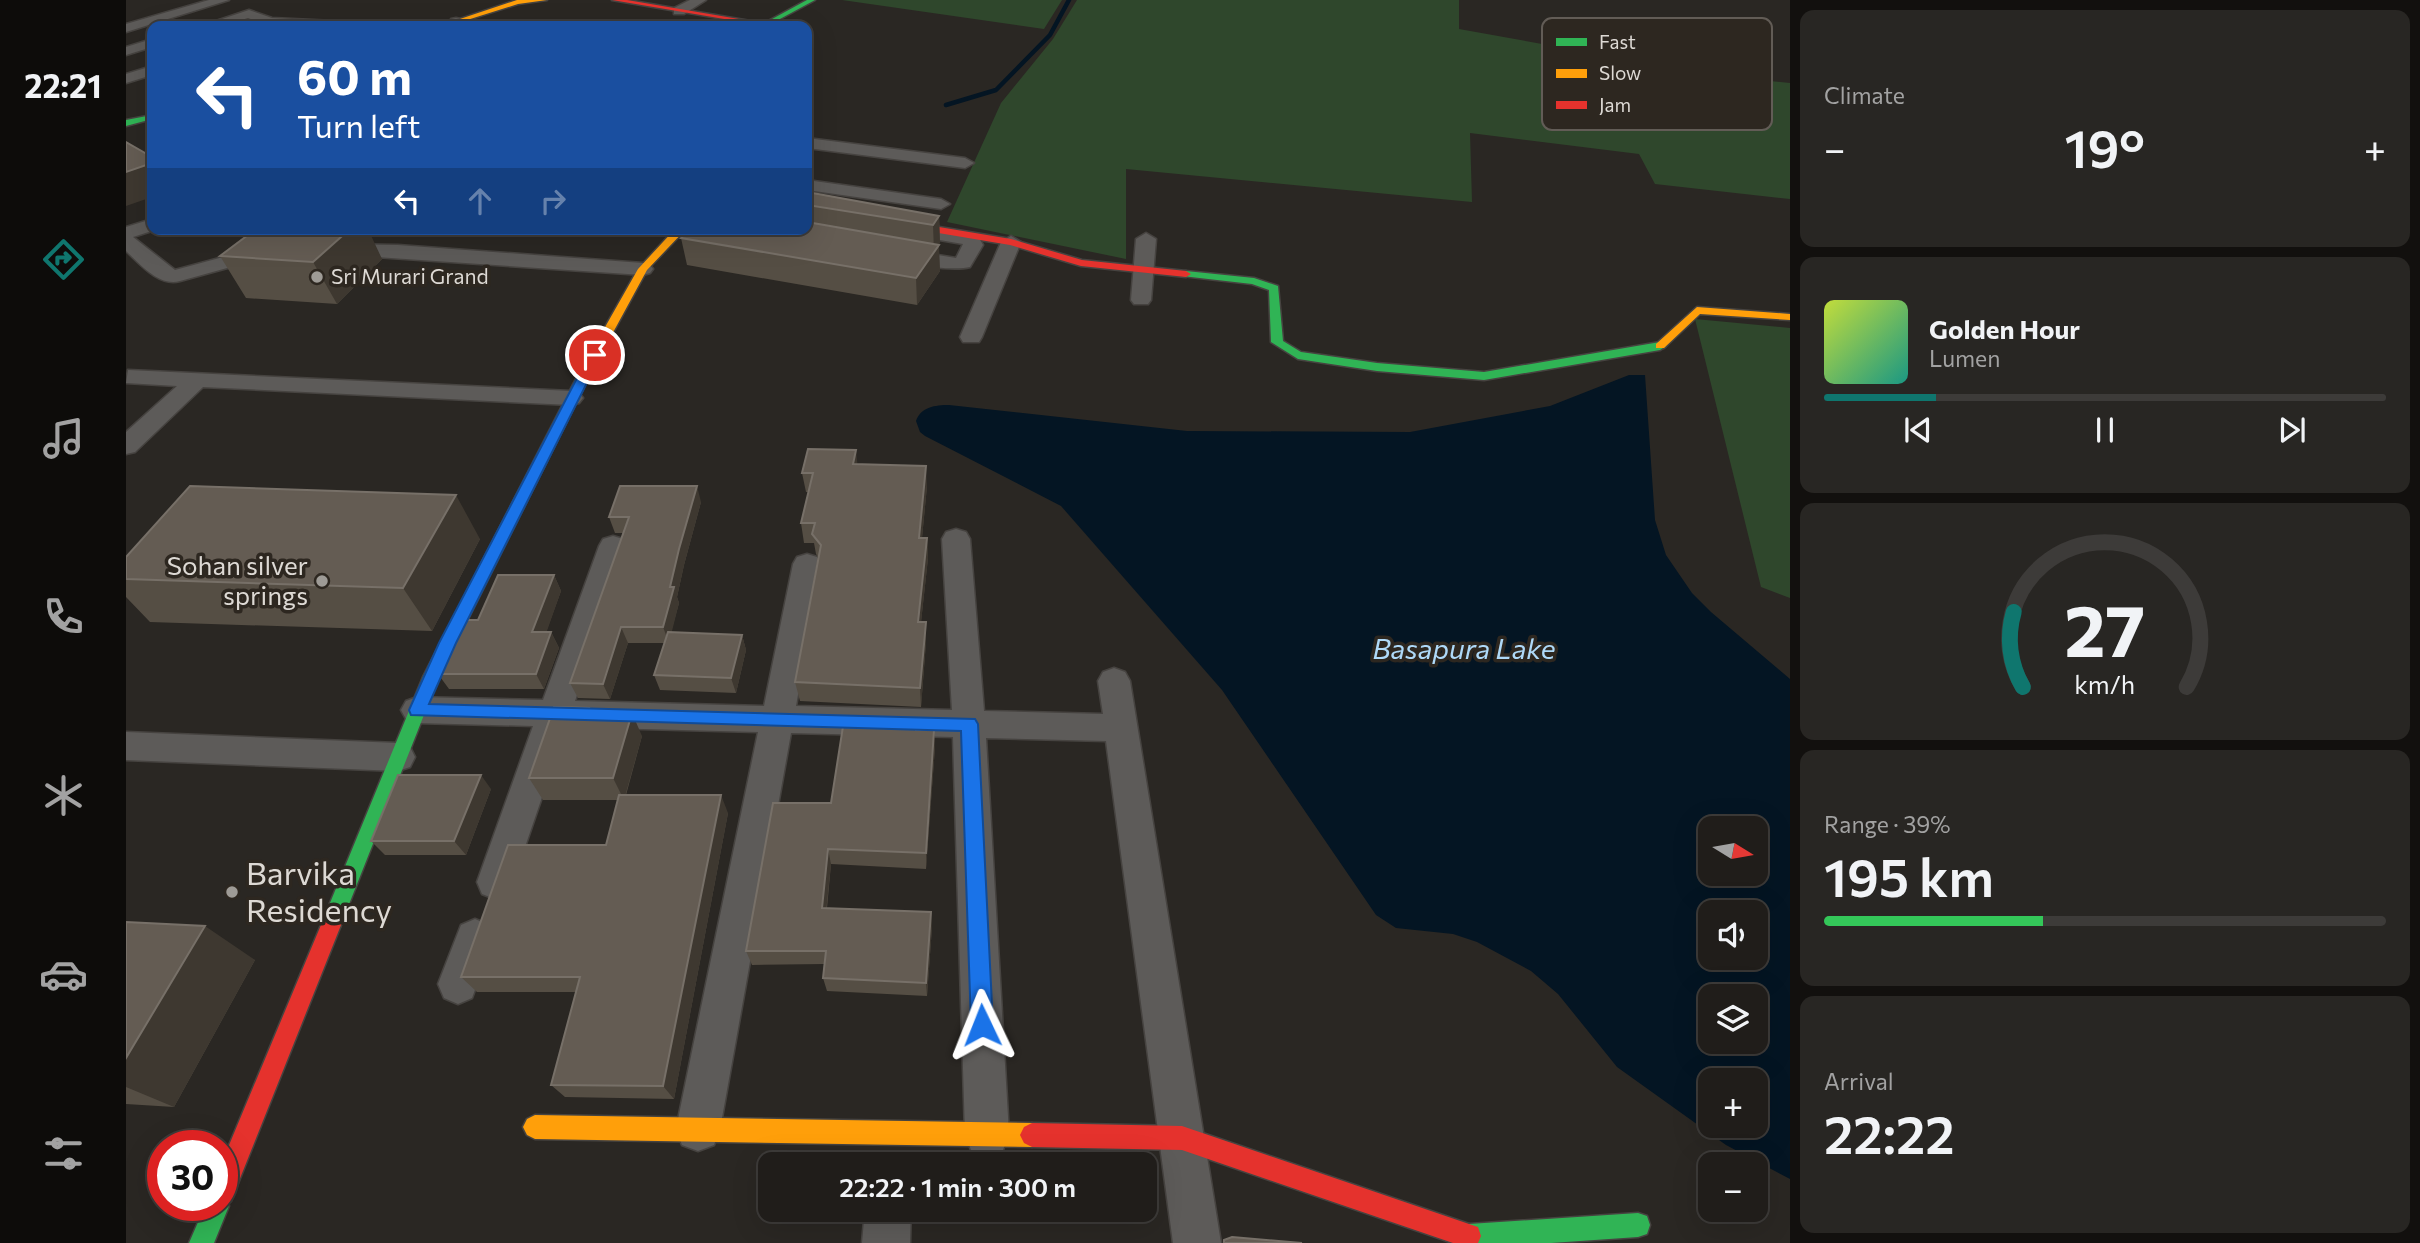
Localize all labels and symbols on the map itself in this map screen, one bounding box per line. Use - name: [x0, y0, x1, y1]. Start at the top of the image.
- legend: [1542, 18, 1772, 130]
- text: Fast: [1599, 30, 1636, 53]
- text: Slow: [1599, 61, 1641, 84]
- text: Jam: [1599, 93, 1631, 116]
- place label: Sri Murari Grand: [331, 263, 489, 288]
- marker: Sri Murari Grand: [309, 269, 325, 285]
- pin: [565, 325, 625, 385]
- place label: Sohan silver springs: [167, 549, 308, 610]
- marker: Sohan silver springs: [314, 573, 330, 589]
- water label: Basapura Lake: [1372, 631, 1556, 665]
- north arrow: [1698, 816, 1768, 886]
- place label: Barvika Residency: [246, 852, 392, 929]
- marker: Barvika Residency: [224, 884, 240, 900]
- position arrow: [945, 988, 1019, 1062]
- speed limit sign: 30: [147, 1130, 238, 1221]

